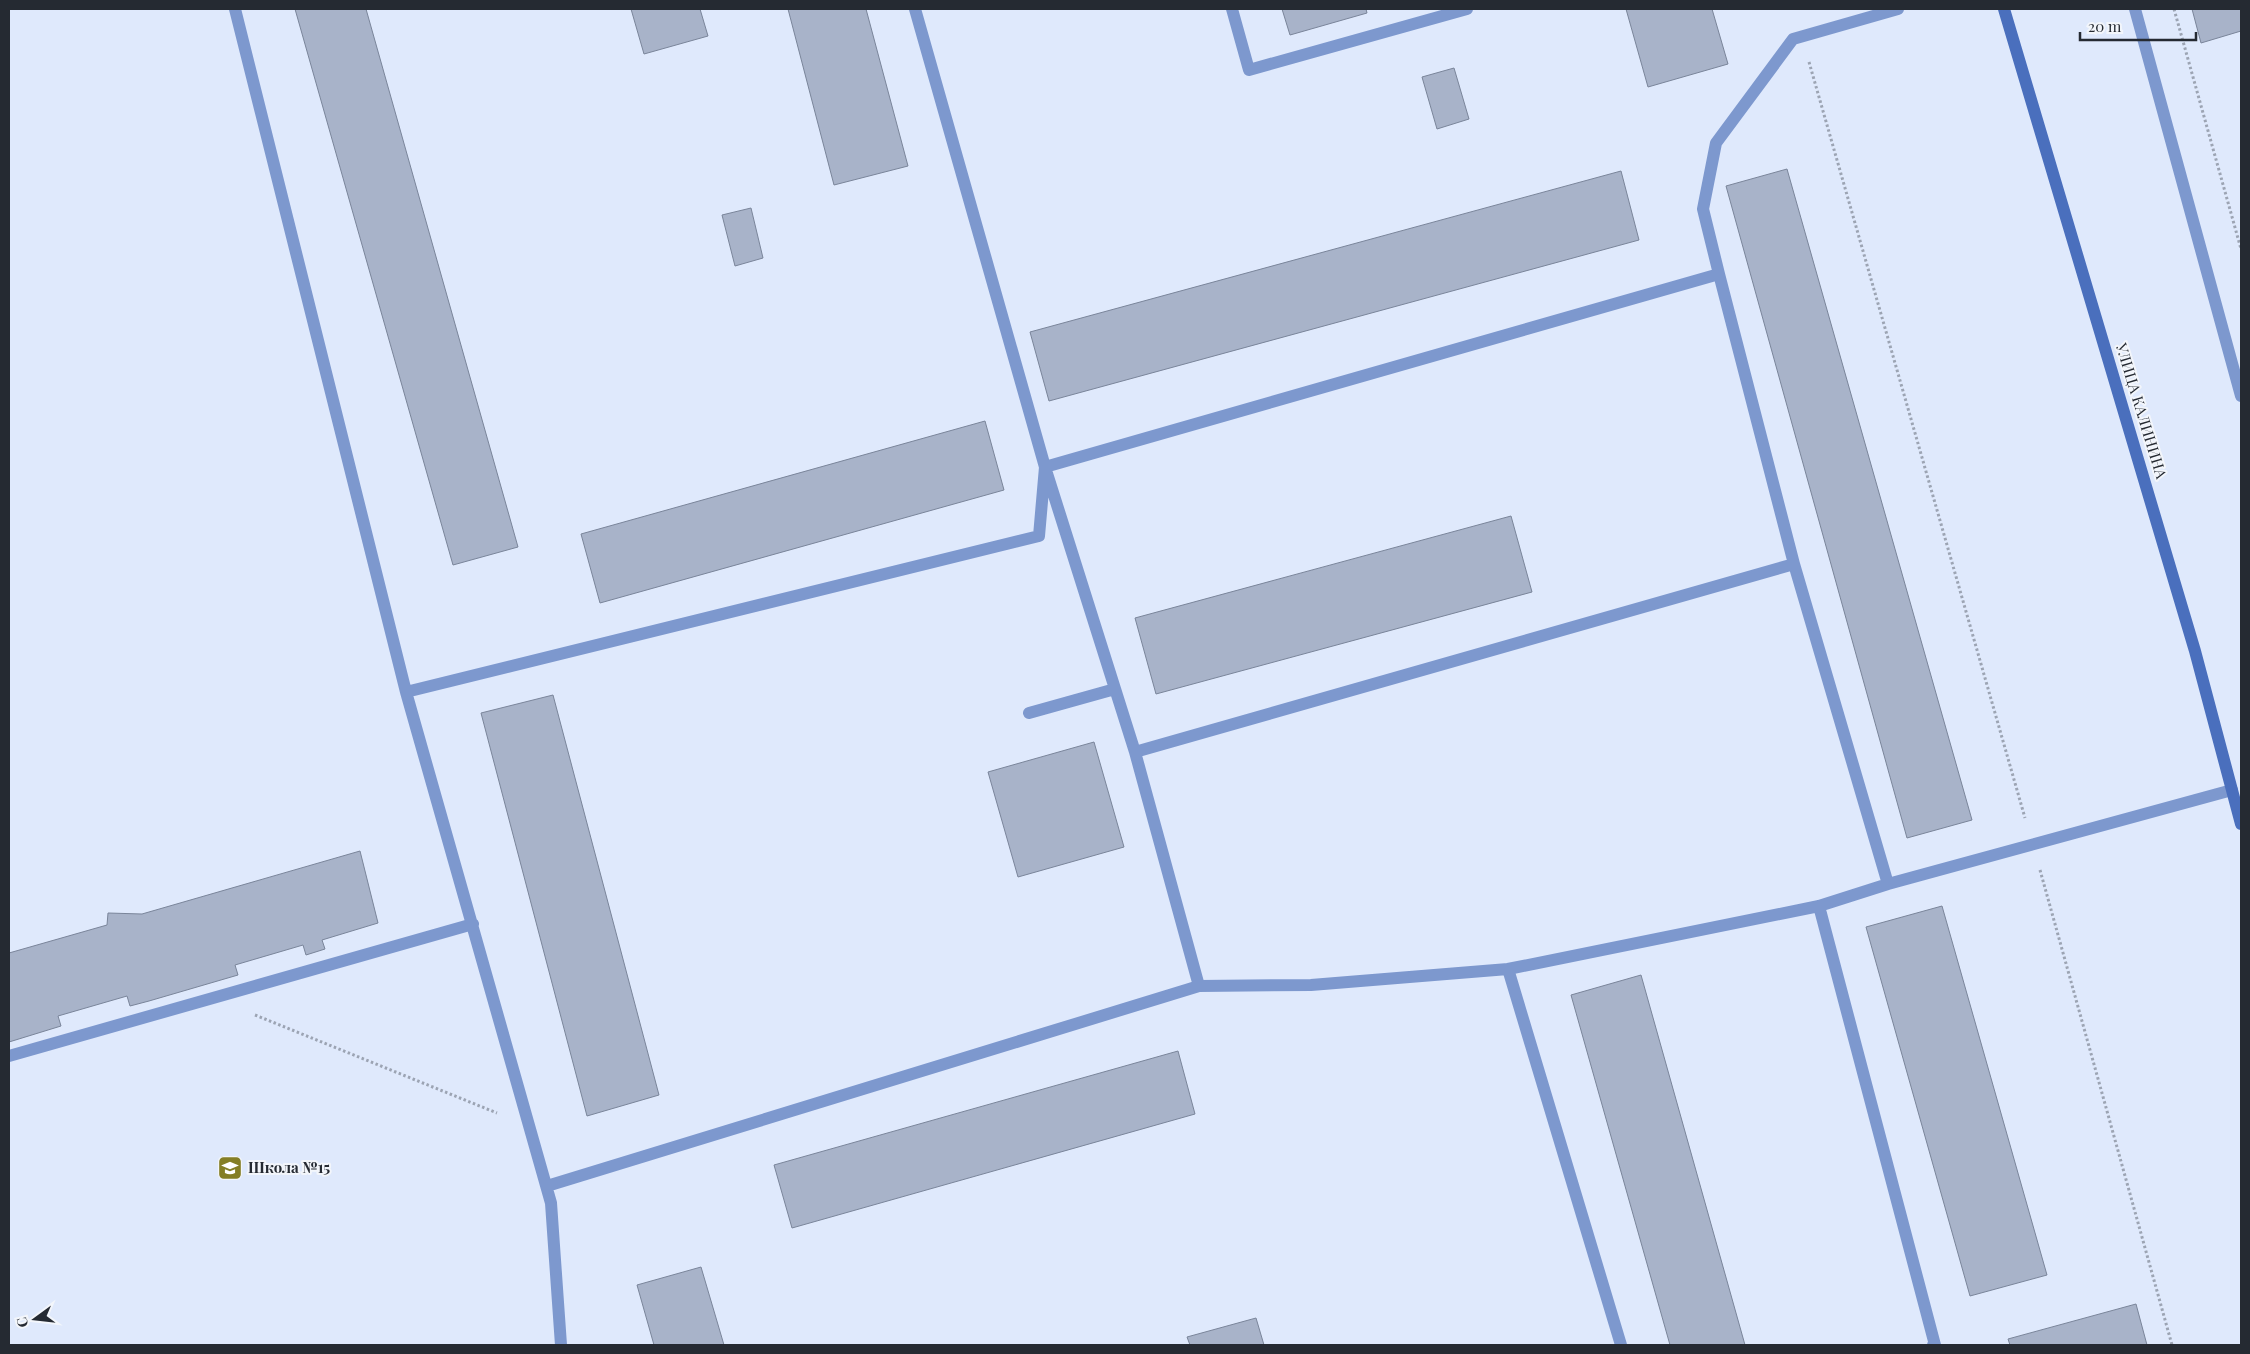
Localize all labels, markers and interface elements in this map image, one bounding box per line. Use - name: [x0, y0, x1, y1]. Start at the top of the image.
- scale bar: [2080, 10, 2196, 42]
- text: 20 m: [2088, 16, 2122, 36]
- street label: УЛИЦА КАЛИНИНА: [2112, 340, 2172, 481]
- school or university icon: Школа №15: [217, 1155, 243, 1181]
- place label: Школа №15: [248, 1157, 330, 1177]
- north arrow: [10, 1294, 60, 1344]
- text: С: [11, 1315, 32, 1330]

